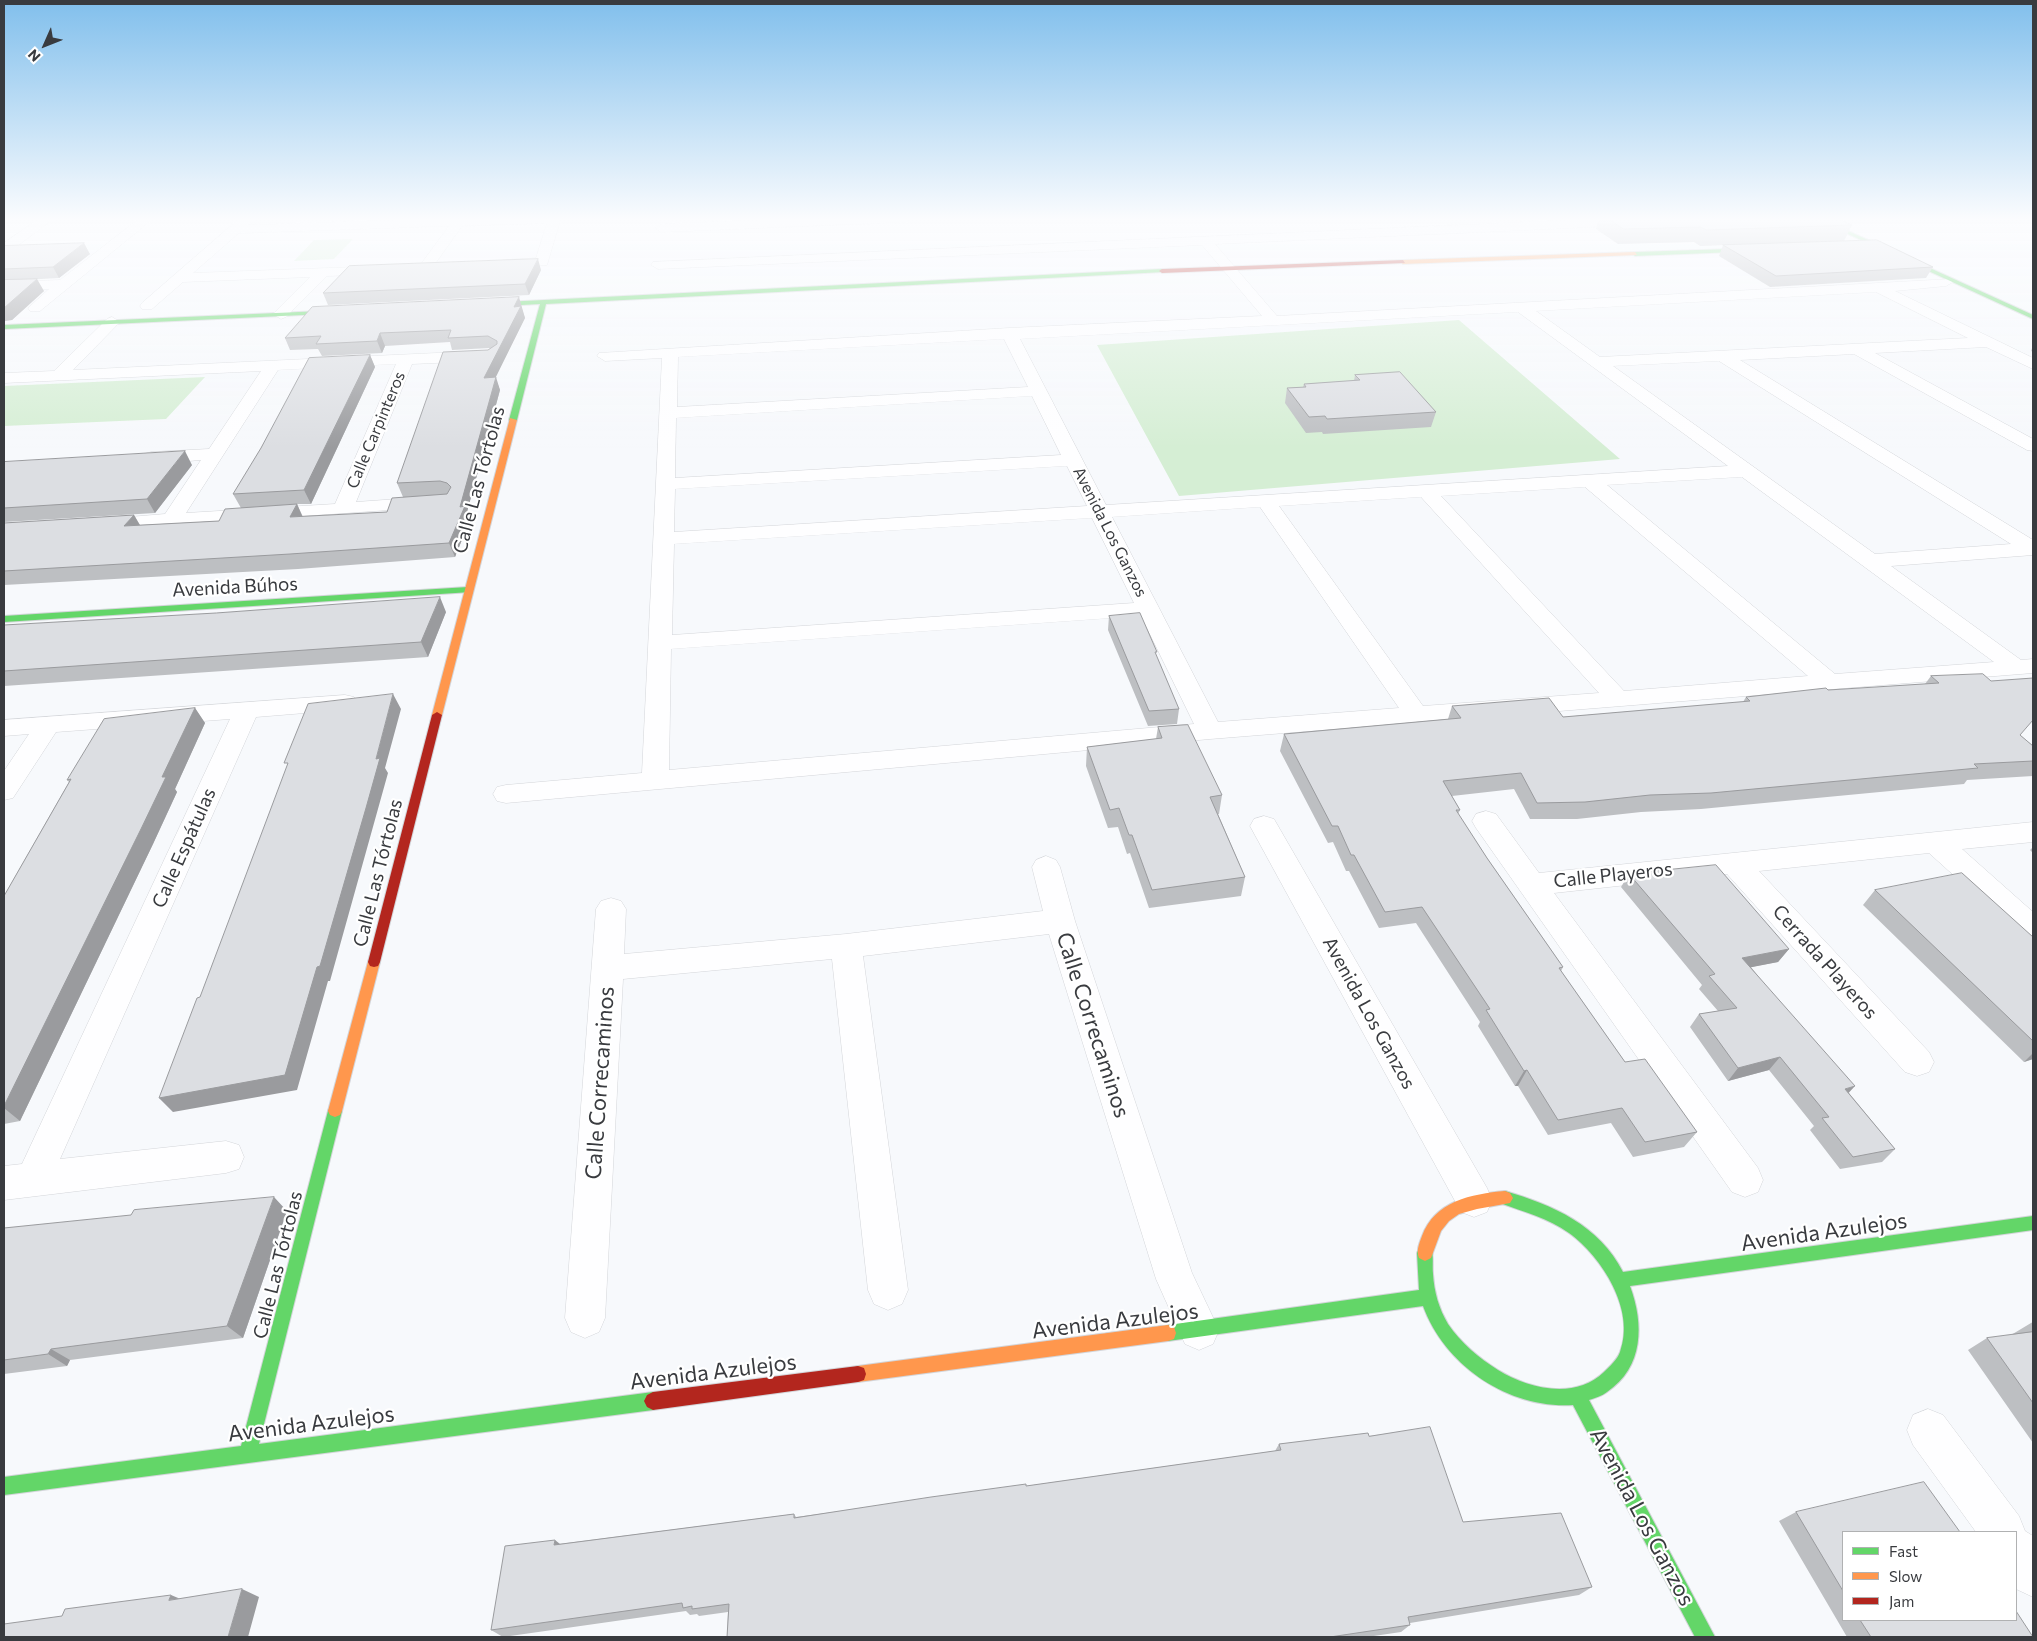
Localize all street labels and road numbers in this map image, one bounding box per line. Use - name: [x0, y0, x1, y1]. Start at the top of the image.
- street label: Calle Carpinteros: [343, 369, 409, 491]
- street label: Calle Las Tórtolas: [448, 404, 510, 556]
- street label: Avenida Los Ganzos: [1069, 464, 1151, 600]
- street label: Avenida Búhos: [172, 572, 298, 602]
- street label: Calle Espátulas: [147, 784, 221, 912]
- street label: Calle Las Tórtolas: [349, 797, 407, 949]
- street label: Calle Playeros: [1552, 857, 1674, 893]
- street label: Cerrada Playeros: [1768, 900, 1882, 1024]
- street label: Calle Correcaminos: [1051, 929, 1135, 1121]
- street label: Avenida Los Ganzos: [1318, 933, 1420, 1093]
- street label: Calle Correcaminos: [580, 986, 620, 1180]
- street label: Calle Las Tórtolas: [249, 1189, 307, 1341]
- street label: Avenida Azulejos: [1739, 1207, 1909, 1257]
- street label: Avenida Azulejos: [1030, 1298, 1200, 1344]
- street label: Avenida Azulejos: [628, 1349, 798, 1395]
- street label: Avenida Azulejos: [226, 1401, 396, 1447]
- street label: Avenida Los Ganzos: [1584, 1424, 1700, 1610]

